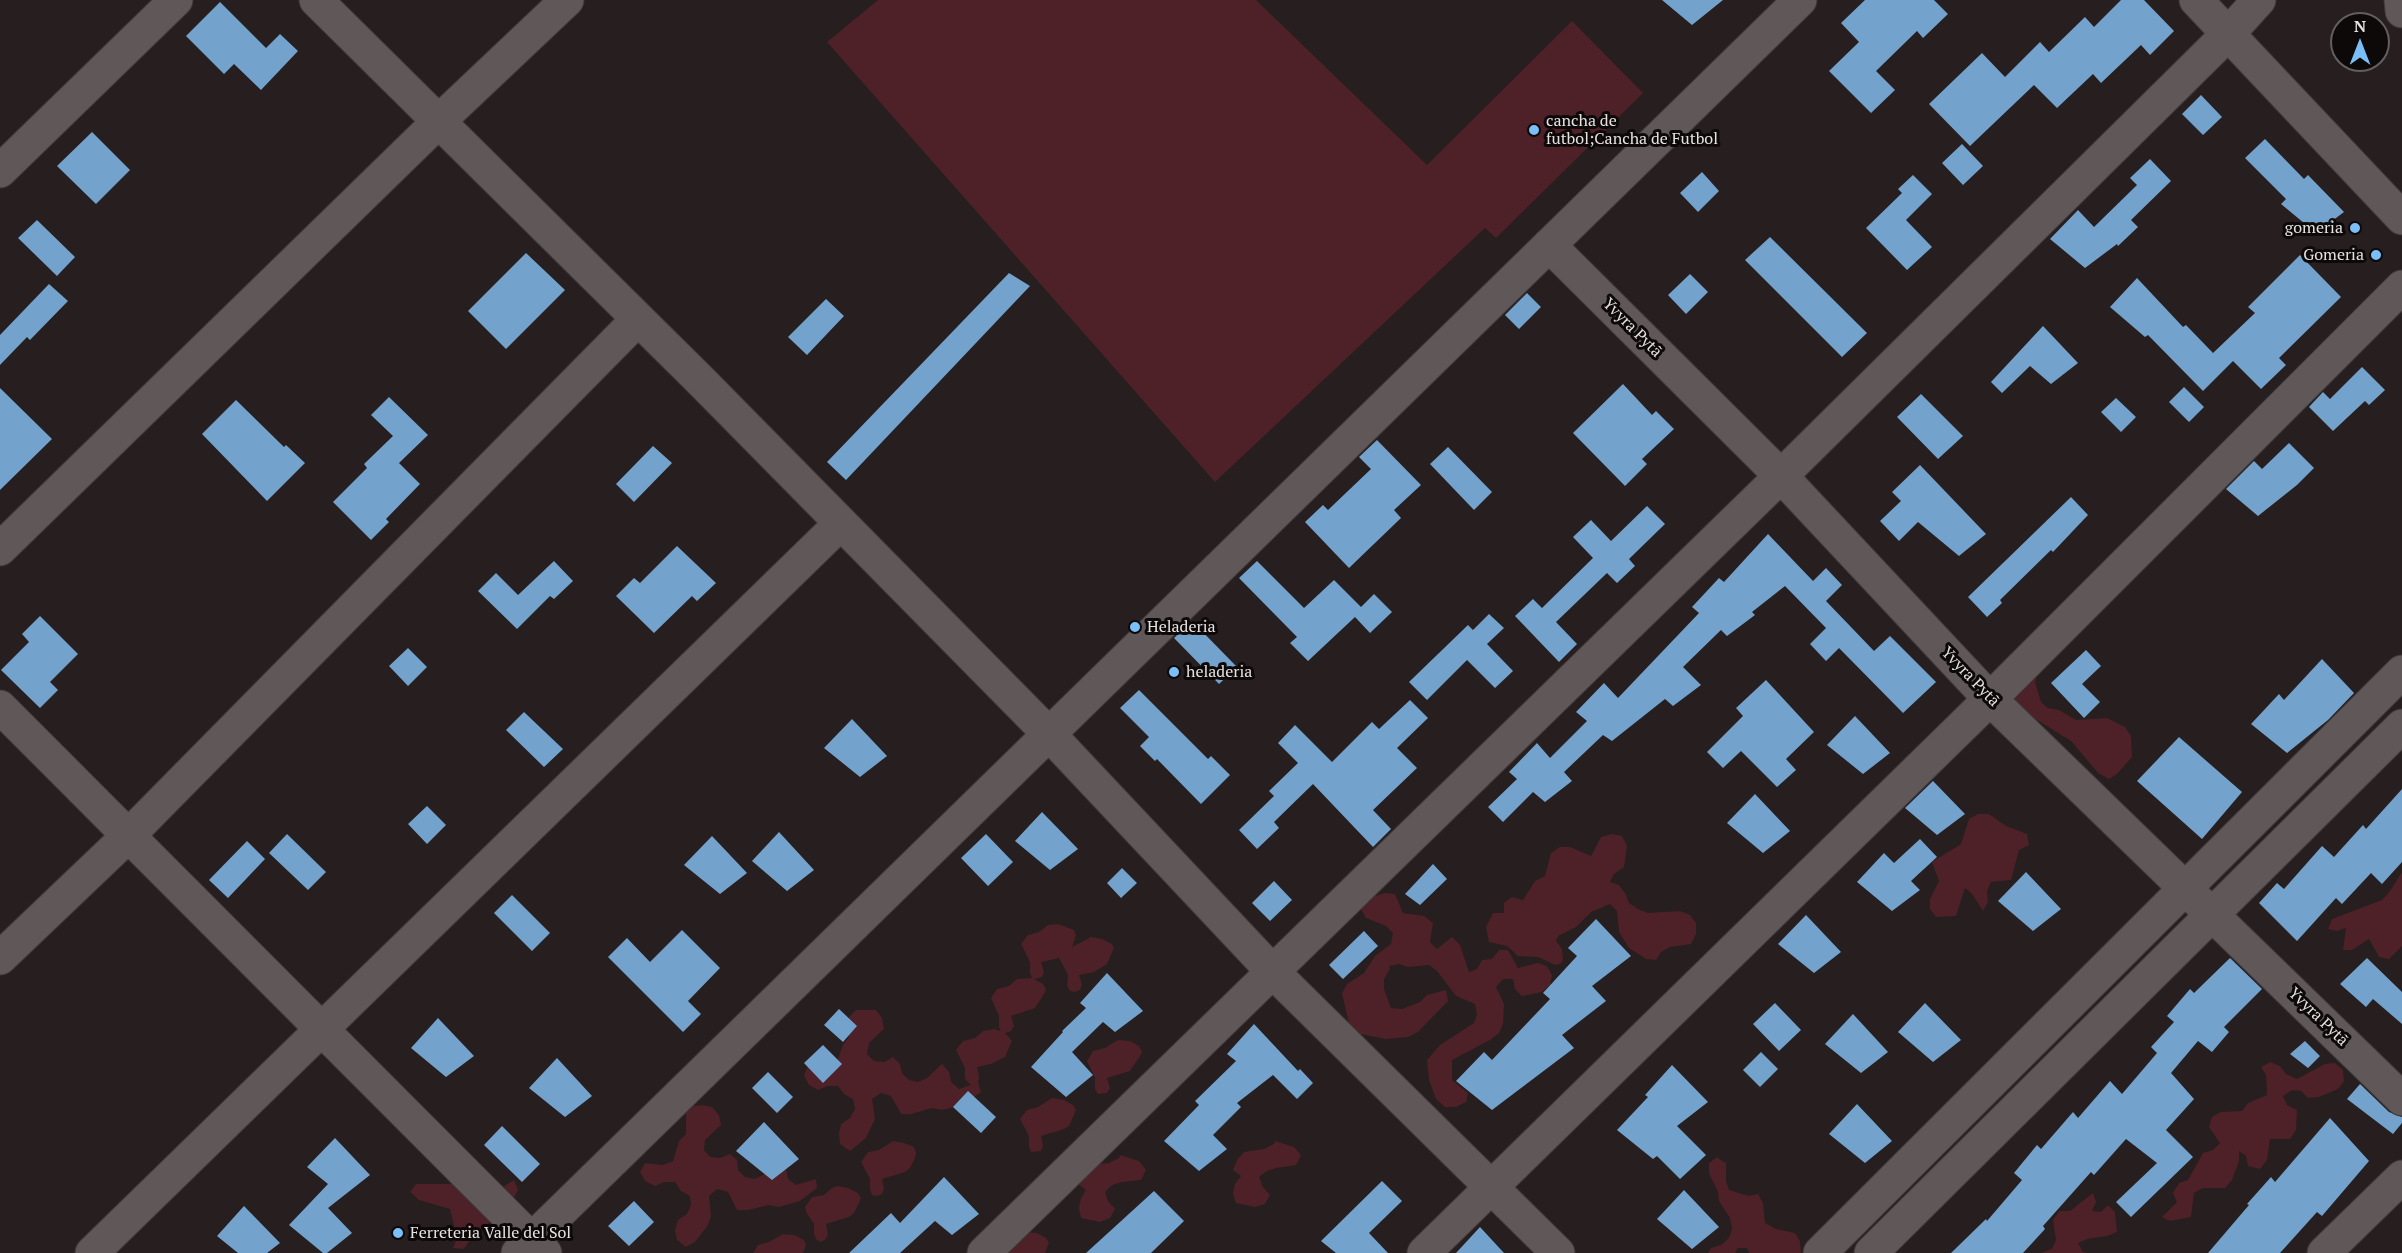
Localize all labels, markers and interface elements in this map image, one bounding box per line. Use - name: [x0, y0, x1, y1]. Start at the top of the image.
- north arrow: [2330, 12, 2390, 72]
- text: N: [2354, 15, 2366, 37]
- place label: cancha de futbol;Cancha de Futbol: [1546, 111, 1718, 149]
- marker: cancha de futbol;Cancha de Futbol: [1527, 123, 1541, 137]
- place label: gomeria: [2285, 218, 2343, 238]
- marker: gomeria: [2348, 221, 2362, 235]
- place label: Gomeria: [2303, 245, 2364, 265]
- marker: Gomeria: [2369, 248, 2383, 262]
- street label: Yvyra Pytã: [1598, 294, 1666, 362]
- place label: Heladeria: [1147, 617, 1216, 637]
- marker: Heladeria: [1128, 620, 1142, 634]
- street label: Yvyra Pytã: [1937, 643, 2003, 711]
- place label: heladeria: [1186, 662, 1252, 682]
- marker: heladeria: [1167, 665, 1181, 679]
- street label: Yvyra Pytã: [2284, 984, 2352, 1050]
- place label: Ferreteria Valle del Sol: [410, 1223, 571, 1243]
- marker: Ferreteria Valle del Sol: [391, 1226, 405, 1240]

